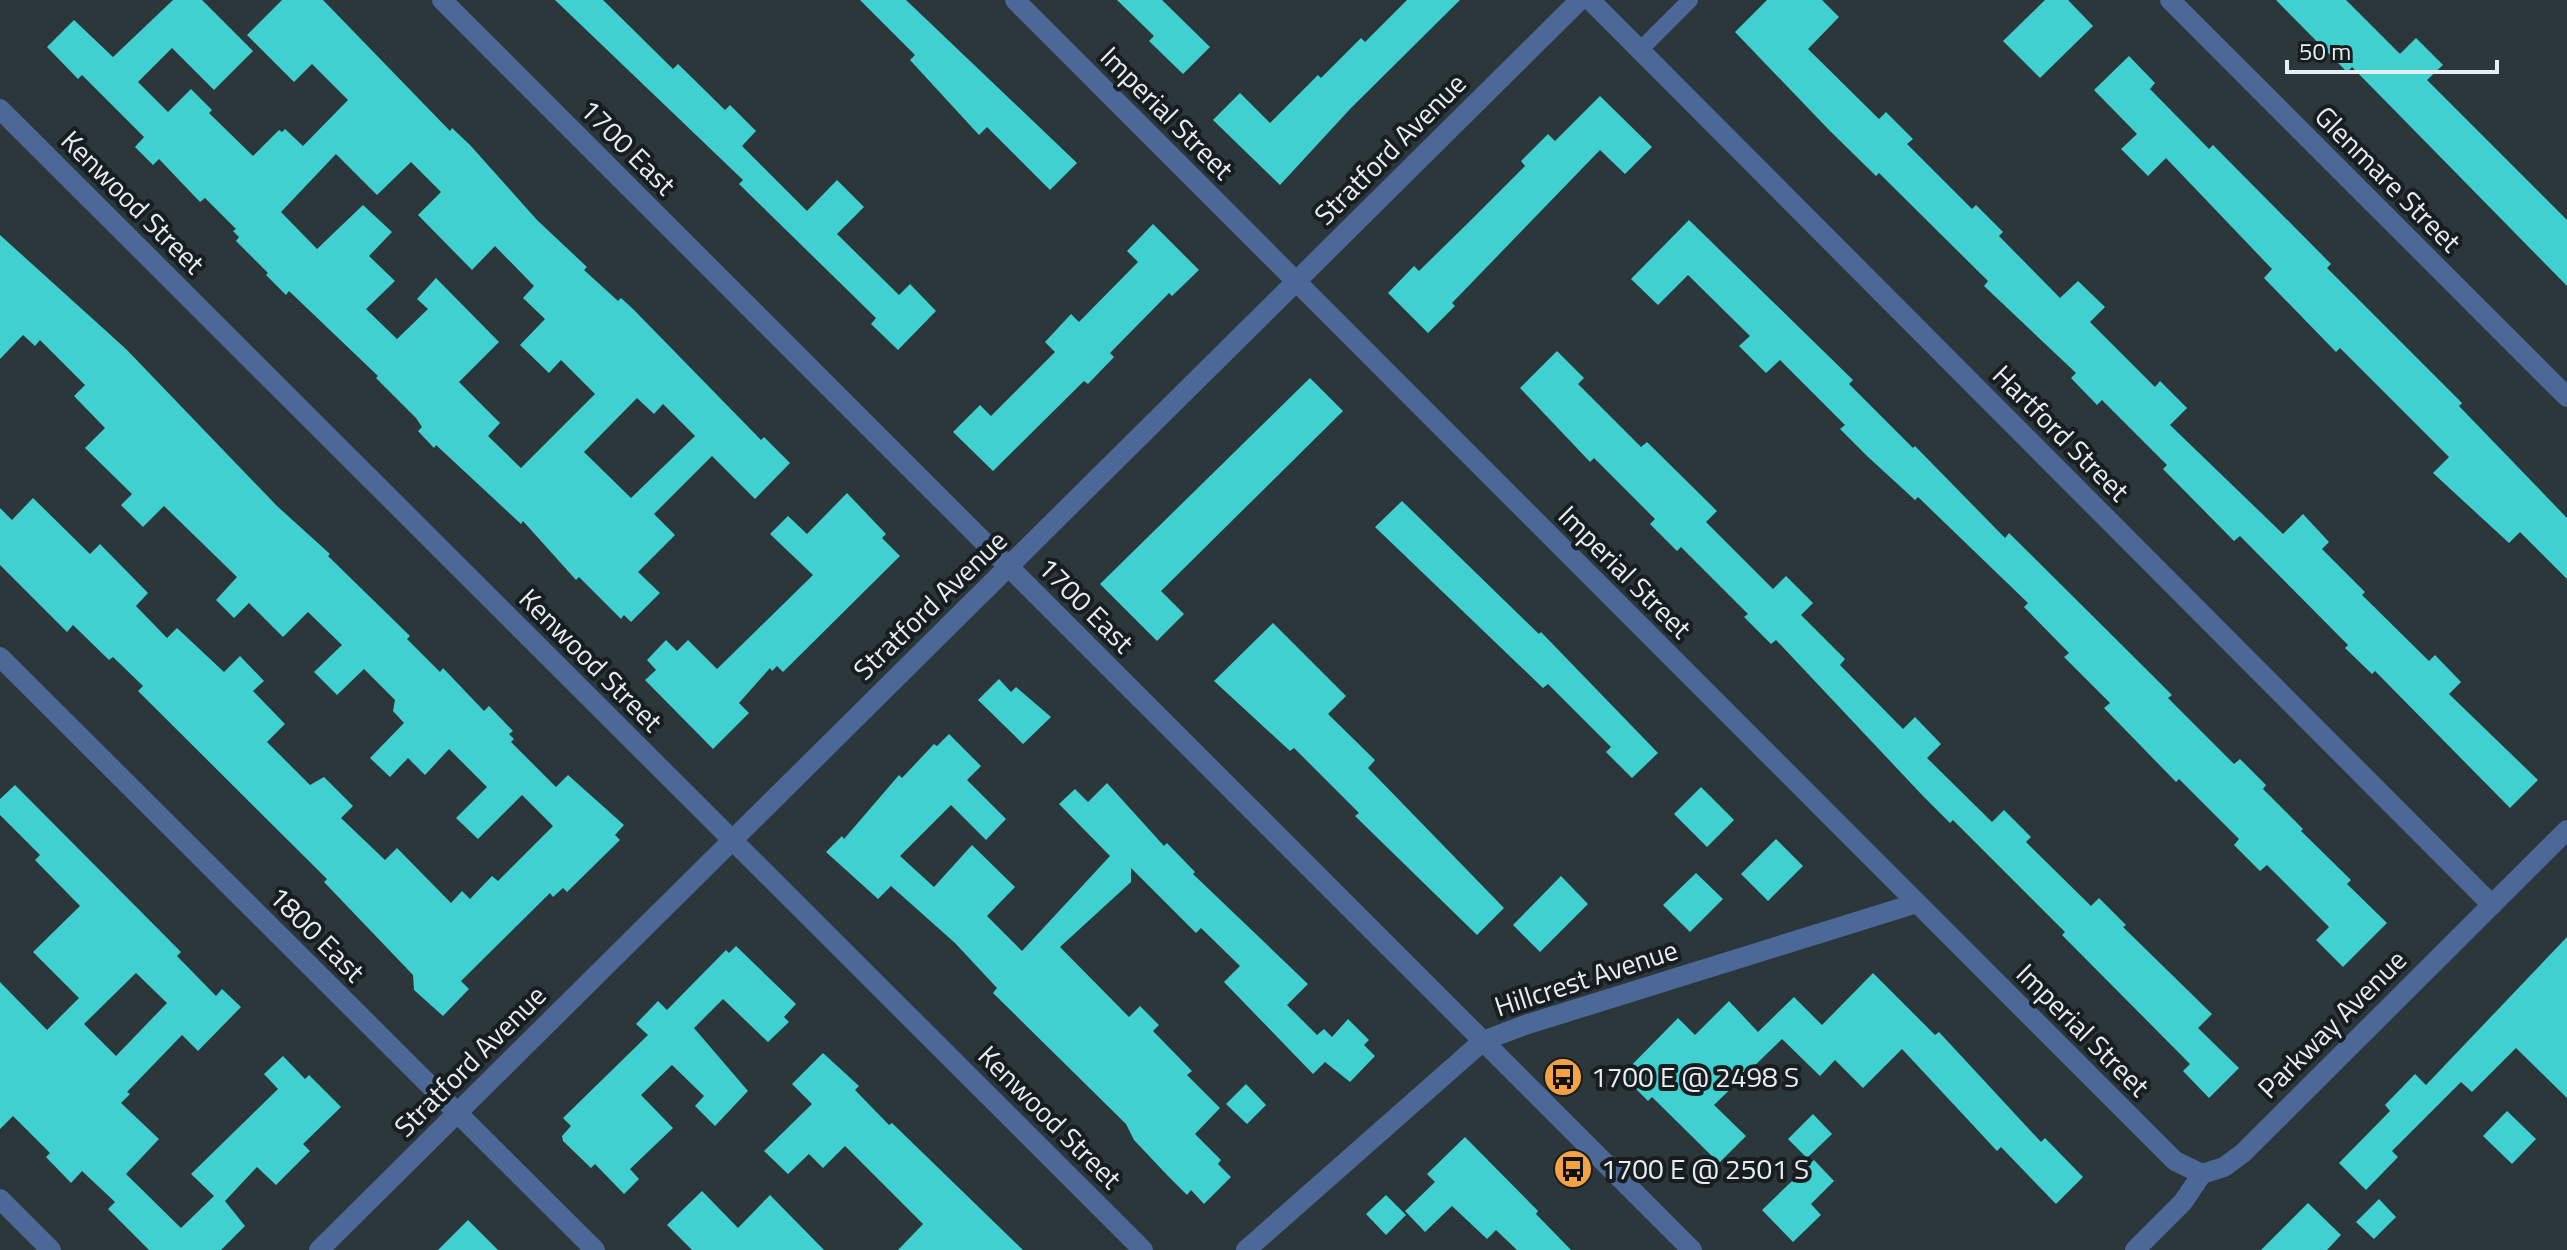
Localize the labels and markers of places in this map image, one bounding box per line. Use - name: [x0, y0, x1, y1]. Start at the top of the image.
- place label: 1700 E @ 2498 S: [1591, 1055, 1799, 1098]
- bus stop icon: 1700 E @ 2498 S: [1542, 1056, 1584, 1098]
- place label: 1700 E @ 2501 S: [1601, 1147, 1809, 1190]
- bus stop icon: 1700 E @ 2501 S: [1552, 1148, 1594, 1190]

